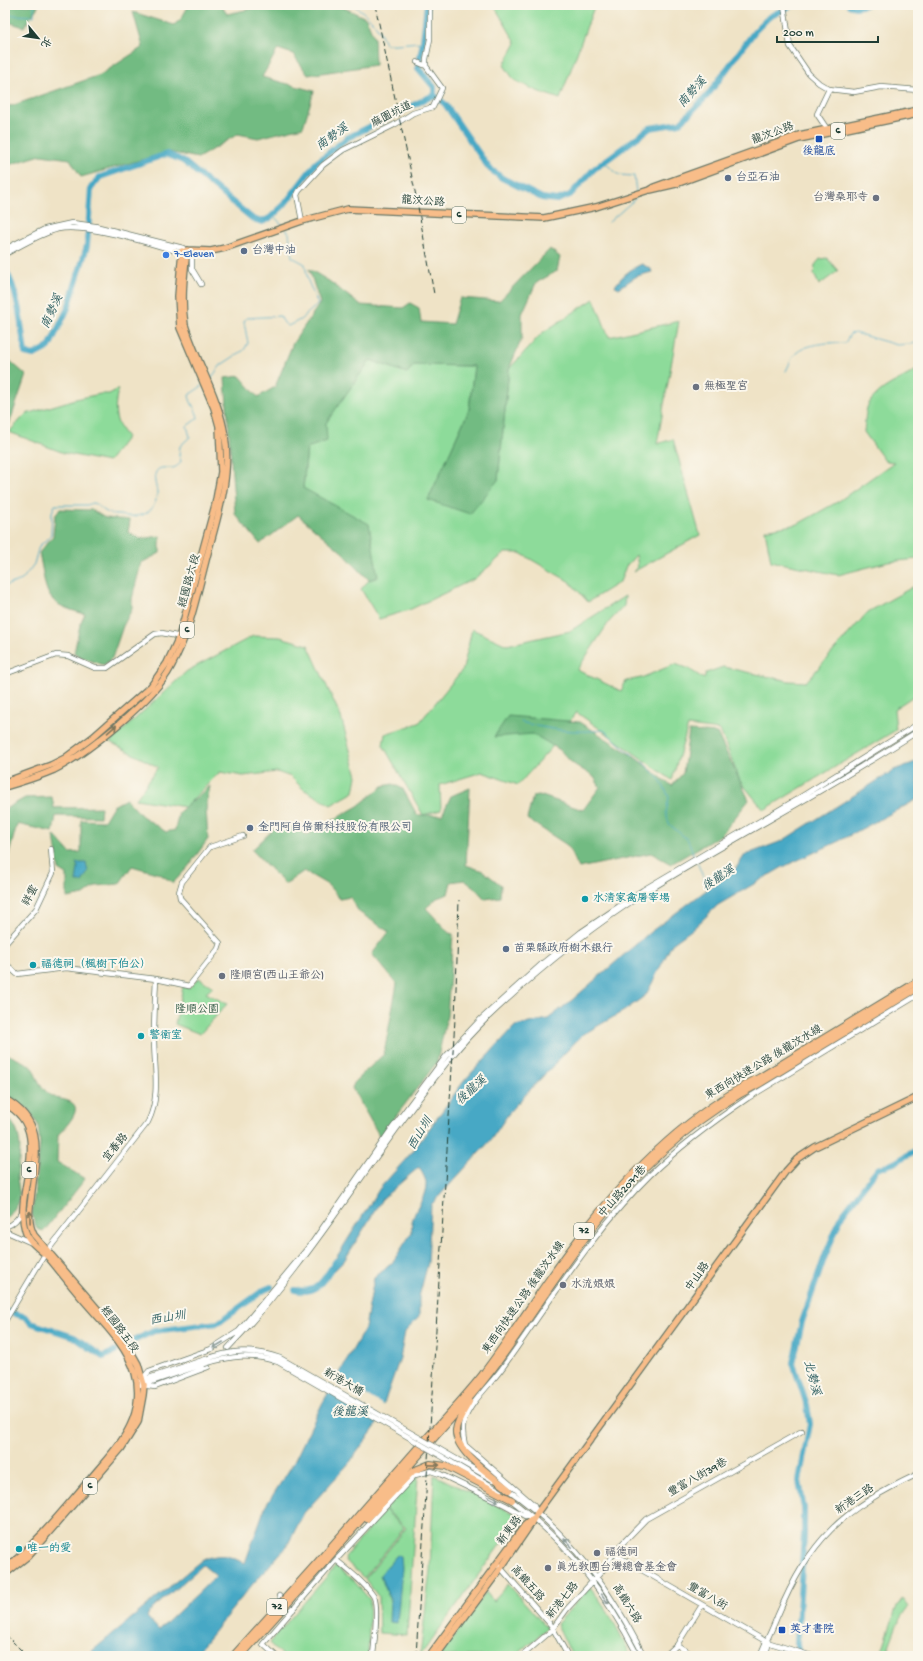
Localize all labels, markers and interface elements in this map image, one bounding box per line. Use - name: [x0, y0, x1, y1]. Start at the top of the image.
- north arrow: [18, 18, 58, 58]
- scale bar: [777, 18, 878, 44]
- text: 200 m: [783, 27, 814, 41]
- text: 北: [37, 34, 53, 50]
- water label: 南勢溪: [675, 74, 711, 111]
- street label: 麻園坑道: [369, 98, 414, 130]
- street label: 龍汶公路: [750, 119, 796, 147]
- water label: 南勢溪: [314, 120, 352, 154]
- road number: 6: [831, 123, 845, 139]
- marker: 後龍底: [814, 134, 824, 144]
- place label: 後龍底: [803, 144, 836, 158]
- place label: 台亞石油: [736, 171, 780, 184]
- marker: 台亞石油: [723, 173, 733, 183]
- place label: 台灣桑耶寺: [813, 190, 868, 204]
- street label: 龍汶公路: [401, 192, 446, 210]
- marker: 台灣桑耶寺: [871, 193, 881, 203]
- road number: 6: [452, 207, 466, 223]
- place label: 台灣中油: [252, 243, 296, 257]
- marker: 台灣中油: [239, 246, 249, 256]
- place label: 7-Eleven: [173, 249, 215, 261]
- marker: 7-Eleven: [161, 250, 171, 260]
- water label: 南勢溪: [38, 291, 67, 331]
- place label: 無極聖宮: [704, 380, 748, 393]
- marker: 無極聖宮: [691, 382, 701, 392]
- street label: 經國路六段: [176, 553, 203, 609]
- road number: 6: [180, 622, 194, 638]
- one-way arrow: [106, 724, 117, 733]
- place label: 金門阿自倍爾科技股份有限公司: [258, 820, 412, 834]
- marker: 金門阿自倍爾科技股份有限公司: [245, 823, 255, 833]
- water label: 後龍溪: [700, 862, 739, 895]
- street label: 祥雲: [20, 883, 42, 909]
- place label: 水清家禽屠宰場: [593, 892, 670, 905]
- marker: 水清家禽屠宰場: [580, 894, 590, 904]
- place label: 苗栗縣政府樹木銀行: [514, 942, 613, 955]
- marker: 苗栗縣政府樹木銀行: [501, 944, 511, 954]
- place label: 福德祠（楓樹下伯公）: [41, 957, 151, 971]
- marker: 福德祠（楓樹下伯公）: [28, 960, 38, 970]
- place label: 隆順宮(西山王爺公): [230, 969, 324, 982]
- marker: 隆順宮(西山王爺公): [217, 971, 227, 981]
- park label: 隆順公園: [175, 1003, 219, 1016]
- street label: 東西向快速公路 後龍汶水線: [702, 1021, 825, 1103]
- place label: 警衛室: [149, 1028, 182, 1042]
- marker: 警衛室: [136, 1031, 146, 1041]
- water label: 後龍溪: [453, 1072, 491, 1108]
- water label: 西山圳: [405, 1113, 437, 1153]
- street label: 宜春路: [100, 1131, 131, 1165]
- road number: 6: [22, 1162, 36, 1178]
- street label: 中山路2071巷: [596, 1163, 649, 1220]
- one-way arrow: [26, 1211, 33, 1224]
- road number: 72: [574, 1223, 594, 1239]
- street label: 東西向快速公路 後龍汶水線: [479, 1238, 568, 1357]
- street label: 中山路: [683, 1260, 713, 1294]
- place label: 水流娘娘: [571, 1278, 615, 1291]
- marker: 水流娘娘: [558, 1280, 568, 1290]
- street label: 經國路五段: [98, 1304, 141, 1356]
- water label: 西山圳: [149, 1308, 189, 1329]
- one-way arrow: [212, 1342, 224, 1350]
- water label: 北勢溪: [800, 1359, 824, 1398]
- street label: 新港大橋: [321, 1366, 366, 1399]
- water label: 後龍溪: [332, 1405, 369, 1420]
- street label: 豐富八街39巷: [665, 1455, 730, 1500]
- one-way arrow: [427, 1461, 440, 1469]
- road number: 6: [83, 1478, 97, 1494]
- street label: 新港三路: [833, 1482, 877, 1517]
- one-way arrow: [487, 1496, 499, 1503]
- street label: 新東路: [494, 1514, 525, 1548]
- one-way arrow: [564, 1538, 573, 1548]
- place label: 唯一的愛: [27, 1542, 71, 1555]
- marker: 唯一的愛: [14, 1544, 24, 1554]
- place label: 福德祠: [605, 1545, 638, 1559]
- marker: 福德祠: [592, 1548, 602, 1558]
- place label: 真光教團台灣總會基金會: [556, 1560, 677, 1574]
- street label: 高鐵五路: [508, 1563, 547, 1604]
- marker: 真光教團台灣總會基金會: [543, 1563, 553, 1573]
- street label: 新港七路: [544, 1579, 582, 1622]
- street label: 豐富八街: [685, 1579, 731, 1614]
- street label: 高鐵六路: [609, 1582, 644, 1626]
- one-way arrow: [601, 1593, 609, 1604]
- road number: 72: [267, 1599, 287, 1615]
- place label: 英才書院: [790, 1623, 834, 1636]
- marker: 英才書院: [777, 1625, 787, 1635]

